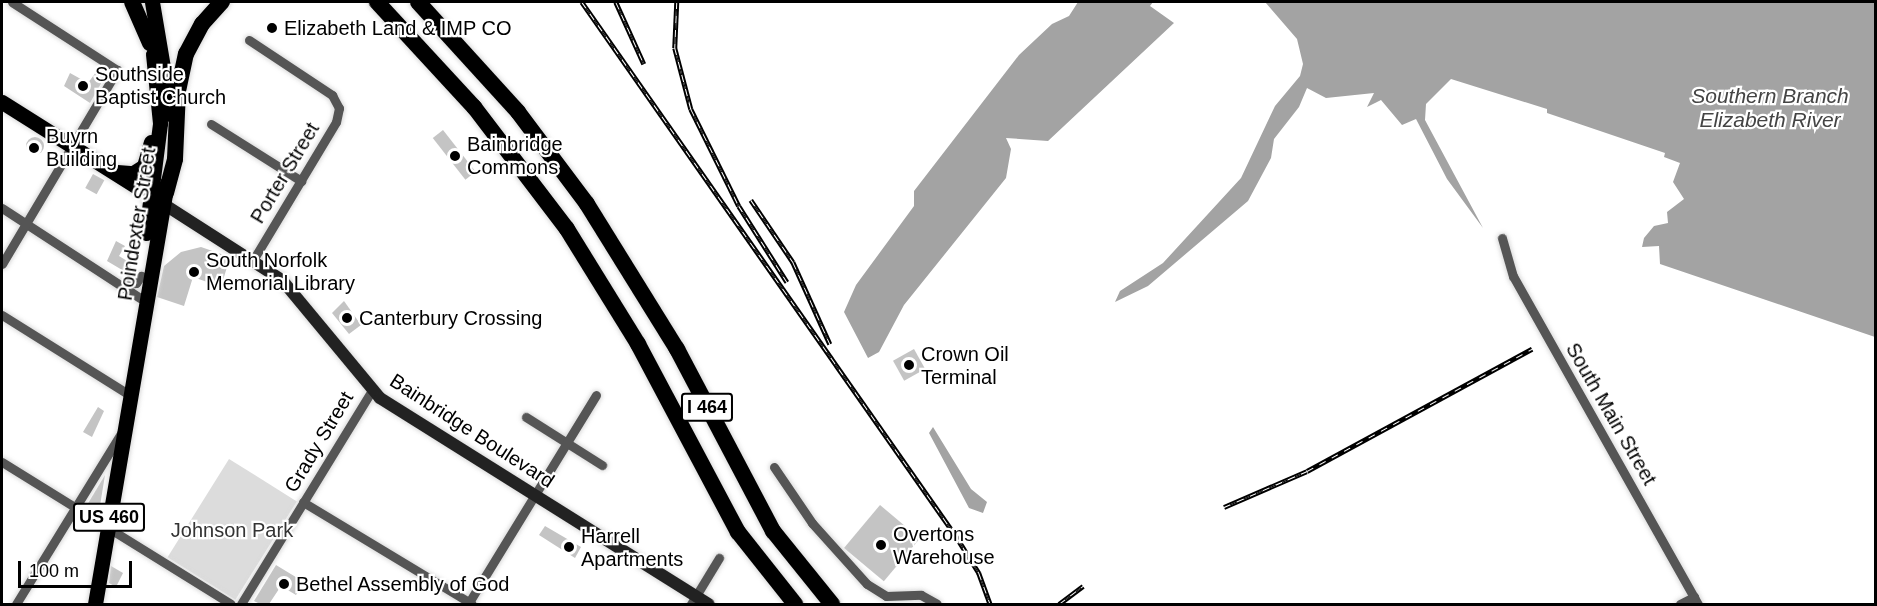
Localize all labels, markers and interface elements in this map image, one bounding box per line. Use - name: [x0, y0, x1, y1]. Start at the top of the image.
- place label: Elizabeth Land & IMP CO: [284, 16, 512, 40]
- marker: Elizabeth Land & IMP CO: [265, 21, 279, 35]
- place label: Southside Baptist Church: [95, 62, 226, 109]
- marker: Southside Baptist Church: [76, 79, 90, 93]
- water label: Southern Branch Elizabeth River: [1691, 83, 1849, 133]
- street label: Porter Street: [246, 118, 324, 228]
- place label: Buyrn Building: [46, 124, 117, 171]
- place label: Bainbridge Commons: [467, 132, 563, 179]
- marker: Buyrn Building: [27, 141, 41, 155]
- street label: Poindexter Street: [113, 146, 161, 302]
- marker: Bainbridge Commons: [448, 149, 462, 163]
- place label: South Norfolk Memorial Library: [206, 248, 355, 295]
- marker: South Norfolk Memorial Library: [187, 265, 201, 279]
- place label: Canterbury Crossing: [359, 306, 542, 330]
- marker: Canterbury Crossing: [340, 311, 354, 325]
- street label: South Main Street: [1561, 339, 1661, 489]
- place label: Crown Oil Terminal: [921, 342, 1009, 389]
- marker: Crown Oil Terminal: [902, 358, 916, 372]
- street label: Bainbridge Boulevard: [385, 369, 559, 493]
- street label: Grady Street: [280, 387, 358, 497]
- road number: I 464: [680, 392, 734, 422]
- road number: US 460: [72, 502, 146, 532]
- park label: Johnson Park: [171, 518, 293, 542]
- place label: Overtons Warehouse: [893, 522, 995, 569]
- place label: Harrell Apartments: [581, 524, 683, 571]
- marker: Overtons Warehouse: [874, 538, 888, 552]
- marker: Harrell Apartments: [562, 540, 576, 554]
- scale bar: [21, 549, 135, 587]
- text: 100 m: [29, 561, 79, 581]
- place label: Bethel Assembly of God: [296, 572, 511, 596]
- marker: Bethel Assembly of God: [277, 577, 291, 591]

